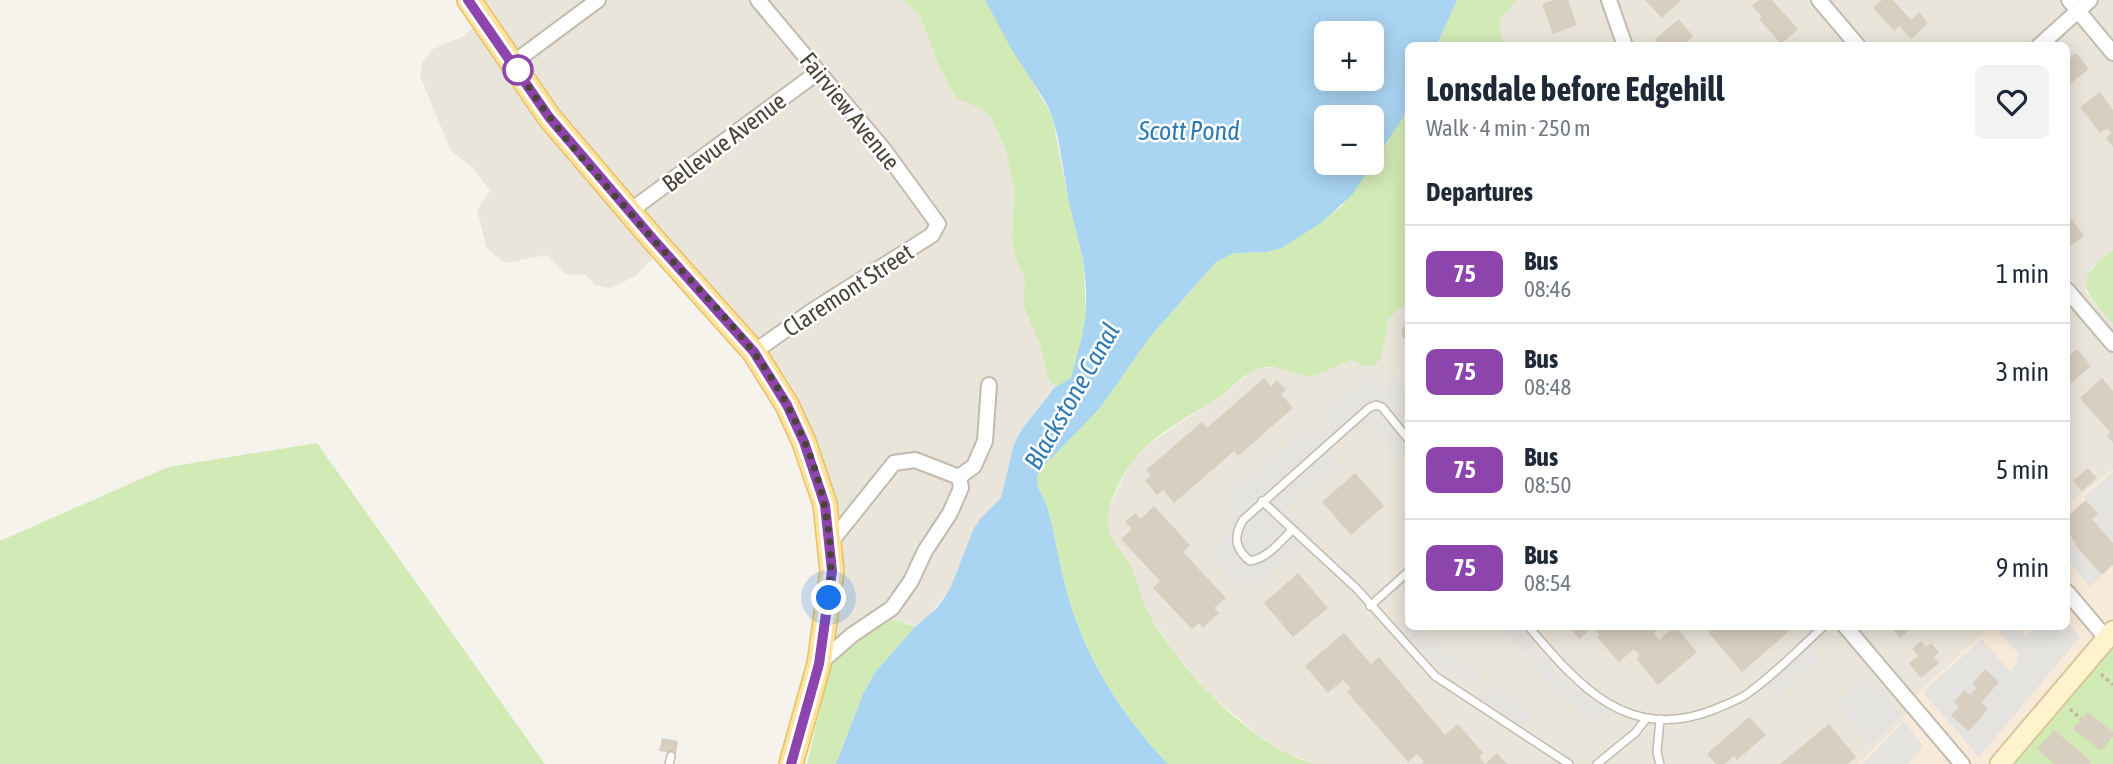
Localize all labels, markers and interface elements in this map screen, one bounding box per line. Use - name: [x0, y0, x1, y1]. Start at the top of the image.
- map controls: [1314, 21, 1384, 175]
- button: +: [1314, 21, 1384, 91]
- street label: Fairview Avenue: [794, 47, 906, 175]
- unlabelled marker: [503, 55, 533, 85]
- button: heart: [1975, 65, 2049, 139]
- text: Lonsdale before Edgehill: [1426, 70, 1725, 108]
- street label: Bellevue Avenue: [657, 87, 791, 197]
- button: −: [1314, 105, 1384, 175]
- text: Walk · 4 min · 250 m: [1426, 115, 1590, 141]
- water label: Scott Pond: [1138, 116, 1239, 146]
- text: Departures: [1426, 177, 1533, 207]
- street label: Claremont Street: [778, 238, 918, 342]
- text: Bus: [1524, 246, 1558, 276]
- text: 1 min: [1996, 259, 2049, 289]
- text: 75: [1453, 260, 1476, 287]
- text: 08:46: [1524, 276, 1571, 302]
- water label: Blackstone Canal: [1018, 317, 1126, 475]
- text: Bus: [1524, 344, 1558, 374]
- text: 3 min: [1996, 357, 2049, 387]
- text: 75: [1453, 358, 1476, 385]
- text: 08:48: [1524, 374, 1571, 400]
- text: Bus: [1524, 442, 1558, 472]
- text: 5 min: [1996, 455, 2049, 485]
- text: 75: [1453, 456, 1476, 483]
- text: 08:50: [1524, 472, 1571, 498]
- text: Bus: [1524, 540, 1558, 570]
- text: 9 min: [1996, 553, 2049, 583]
- text: 75: [1453, 554, 1476, 581]
- text: 08:54: [1524, 570, 1571, 596]
- your location: [811, 580, 846, 615]

